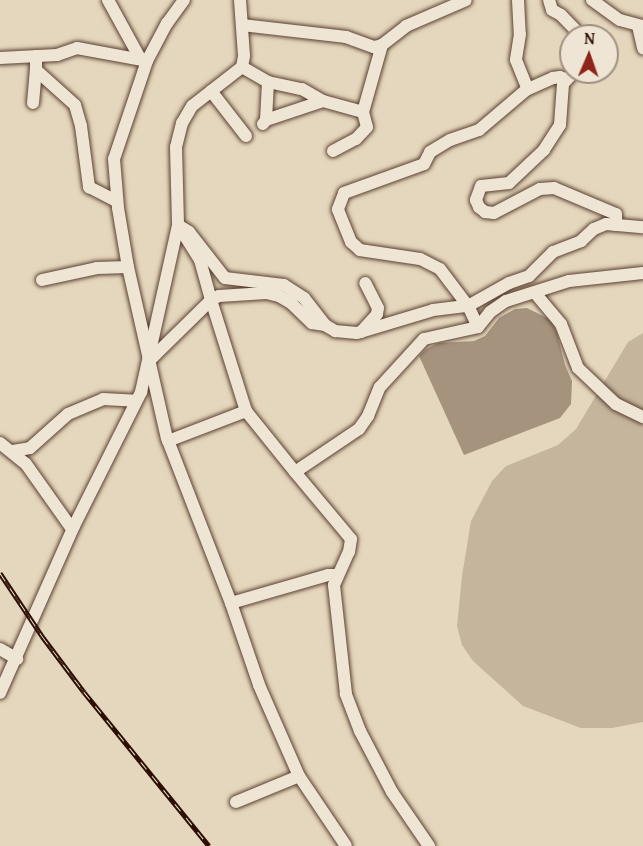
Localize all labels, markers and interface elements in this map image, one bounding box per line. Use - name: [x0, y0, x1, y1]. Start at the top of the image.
- north arrow: [559, 24, 619, 84]
- text: N: [584, 26, 595, 50]

